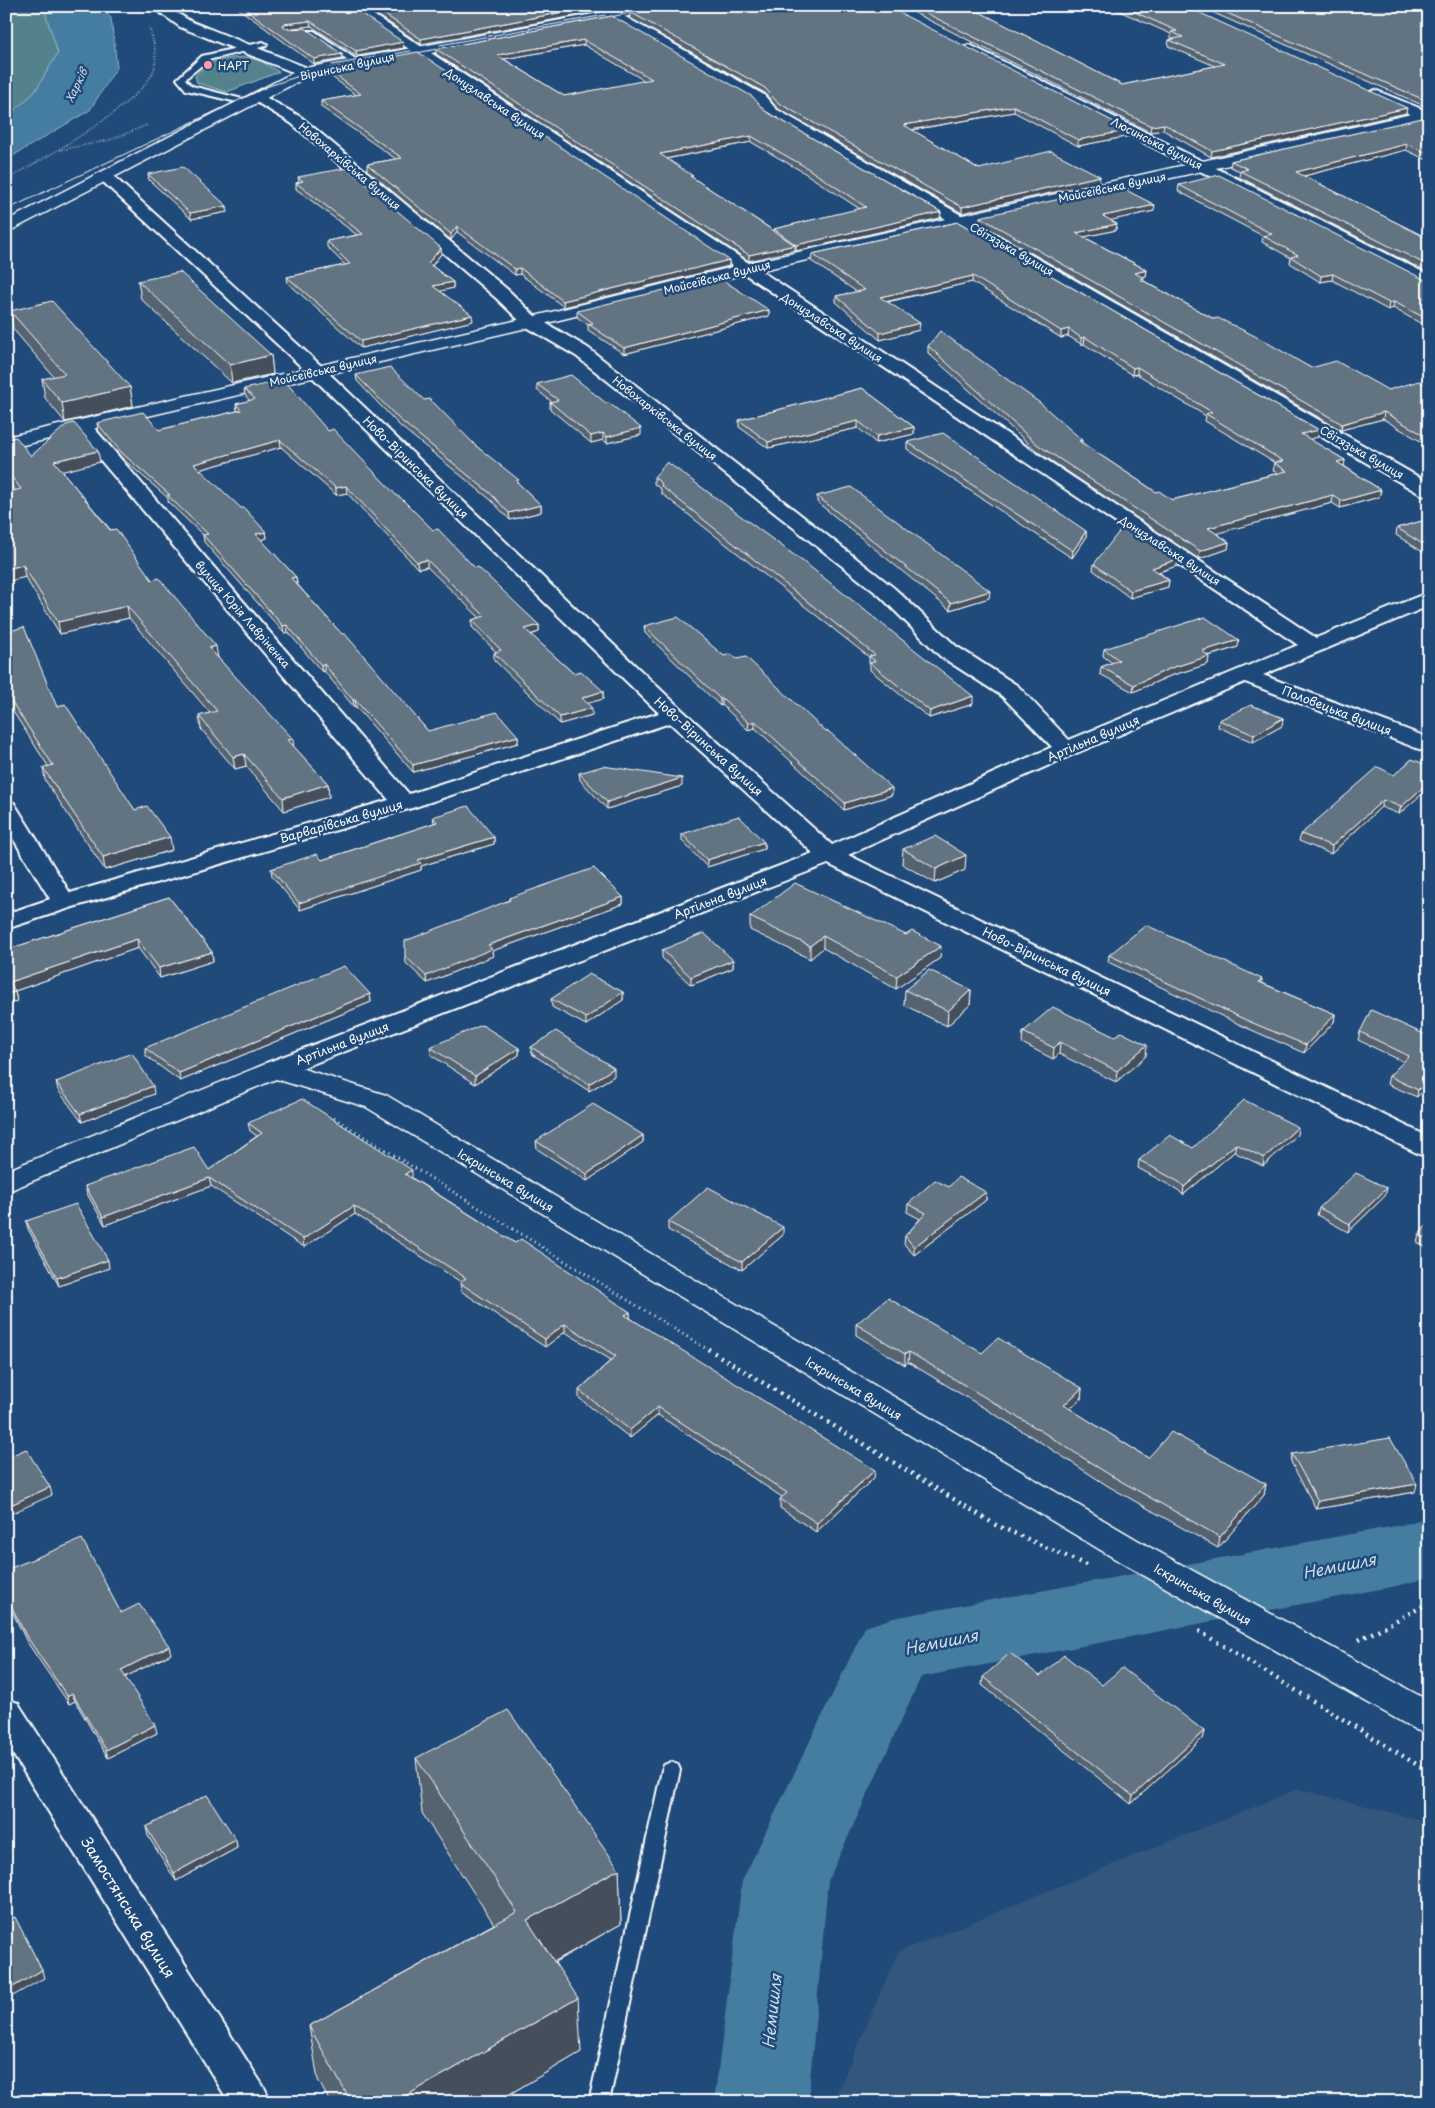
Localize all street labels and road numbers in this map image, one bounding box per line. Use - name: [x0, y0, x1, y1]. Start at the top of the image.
- street label: Віринська вулиця: [298, 48, 396, 84]
- street label: Донузлавська вулиця: [441, 62, 549, 143]
- street label: Люсинська вулиця: [1108, 113, 1206, 173]
- street label: Новохарківська вулиця: [295, 118, 405, 214]
- street label: Мойсеївська вулиця: [1057, 167, 1167, 207]
- street label: Світязька вулиця: [967, 218, 1057, 280]
- street label: Мойсеївська вулиця: [662, 255, 772, 299]
- street label: Донузлавська вулиця: [777, 287, 886, 366]
- street label: Мойсеївська вулиця: [268, 349, 378, 391]
- street label: Новохарківська вулиця: [609, 372, 721, 464]
- street label: Ново-Віринська вулиця: [359, 412, 473, 522]
- street label: Світязька вулиця: [1317, 421, 1407, 483]
- street label: Донузлавська вулиця: [1115, 510, 1224, 589]
- street label: вулиця Юрія Лавріненка: [191, 557, 295, 672]
- street label: Половецька вулиця: [1280, 681, 1394, 739]
- street label: Ново-Віринська вулиця: [651, 692, 767, 800]
- street label: Артільна вулиця: [1044, 710, 1142, 766]
- street label: Варварівська вулиця: [277, 795, 405, 847]
- street label: Артільна вулиця: [671, 871, 769, 923]
- street label: Ново-Віринська вулиця: [980, 922, 1114, 1000]
- street label: Артільна вулиця: [293, 1017, 391, 1069]
- street label: Іскринська вулиця: [454, 1144, 558, 1216]
- street label: Іскринська вулиця: [802, 1352, 906, 1424]
- street label: Іскринська вулиця: [1151, 1559, 1255, 1629]
- street label: Замостянська вулиця: [76, 1832, 182, 1982]

